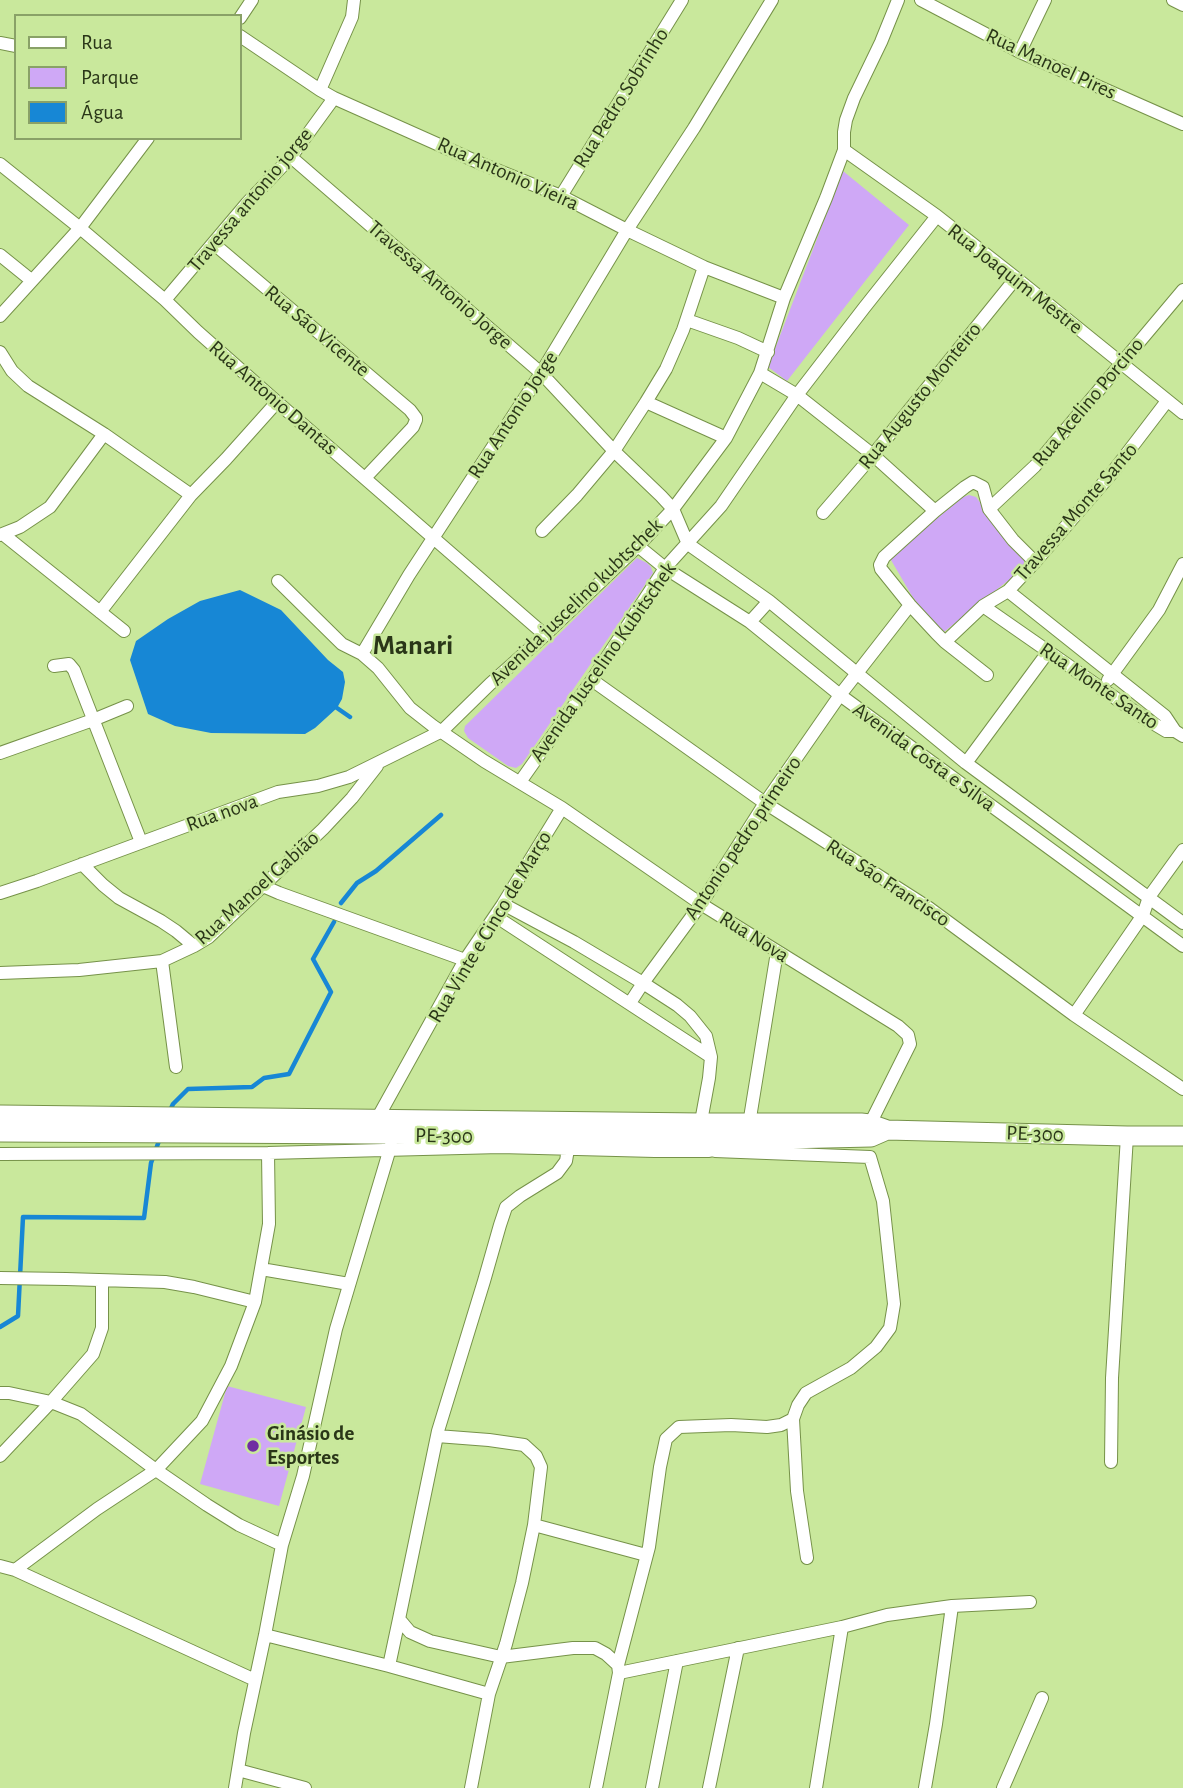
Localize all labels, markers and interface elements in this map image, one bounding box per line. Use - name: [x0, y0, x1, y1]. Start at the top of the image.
- legend: [14, 14, 242, 140]
- street label: Rua Pedro Sobrinho: [568, 23, 674, 173]
- street label: Rua Manoel Pires: [982, 23, 1120, 105]
- text: Rua: [81, 32, 113, 53]
- text: Parque: [81, 67, 139, 88]
- text: Água: [81, 102, 124, 123]
- street label: Travessa antonio jorge: [182, 123, 318, 277]
- street label: Rua Antonio Vieira: [433, 132, 583, 216]
- street label: Travessa Antonio Jorge: [362, 215, 518, 355]
- street label: Rua Joaquim Mestre: [942, 218, 1088, 340]
- street label: Rua São Vicente: [259, 280, 375, 382]
- street label: Rua Augusto Monteiro: [853, 317, 987, 475]
- street label: Rua Acelino Porcino: [1027, 332, 1149, 472]
- street label: Rua Antonio Dantas: [204, 335, 342, 461]
- street label: Rua Antonio Jorge: [462, 347, 564, 483]
- street label: Travessa Monte Santo: [1009, 438, 1143, 586]
- street label: Avenida juscelino kubtschek: [484, 513, 668, 691]
- street label: Avenida Juscelino Kubitschek: [524, 557, 682, 767]
- district label: Manari: [373, 629, 453, 663]
- street label: Rua Monte Santo: [1035, 637, 1163, 735]
- street label: Avenida Costa e Silva: [848, 697, 1000, 817]
- street label: Antonio pedro primeiro: [679, 751, 807, 925]
- street label: Rua nova: [183, 788, 261, 838]
- street label: Rua Manoel Gabião: [190, 826, 324, 950]
- street label: Rua Vinte e Cinco de Março: [423, 827, 557, 1027]
- street label: Rua São Francisco: [821, 834, 955, 932]
- street label: Rua Nova: [715, 906, 793, 968]
- street label: PE-300: [1006, 1120, 1064, 1148]
- street label: PE-300: [415, 1123, 473, 1149]
- place label: Ginásio de Esportes: [267, 1421, 354, 1471]
- marker: Ginásio de Esportes: [245, 1438, 261, 1454]

